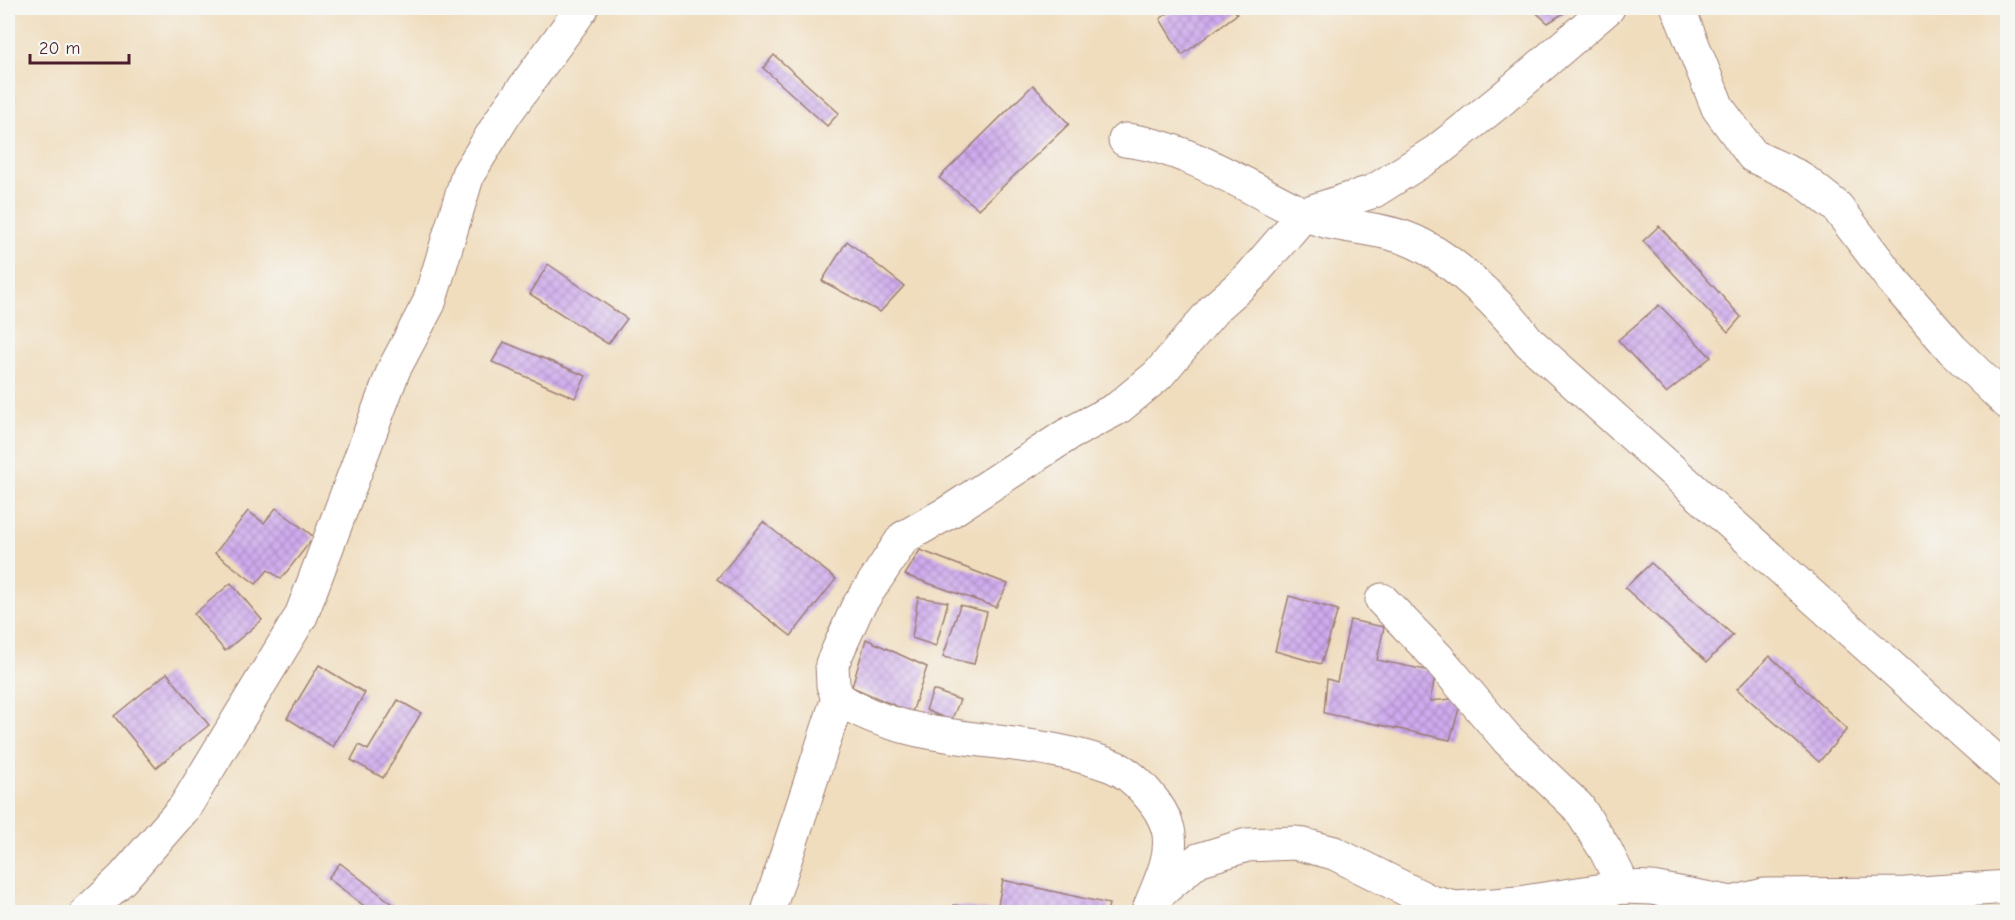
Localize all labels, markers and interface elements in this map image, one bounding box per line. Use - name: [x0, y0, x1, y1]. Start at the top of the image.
- scale bar: [30, 27, 129, 65]
- text: 20 m: [39, 38, 80, 59]

